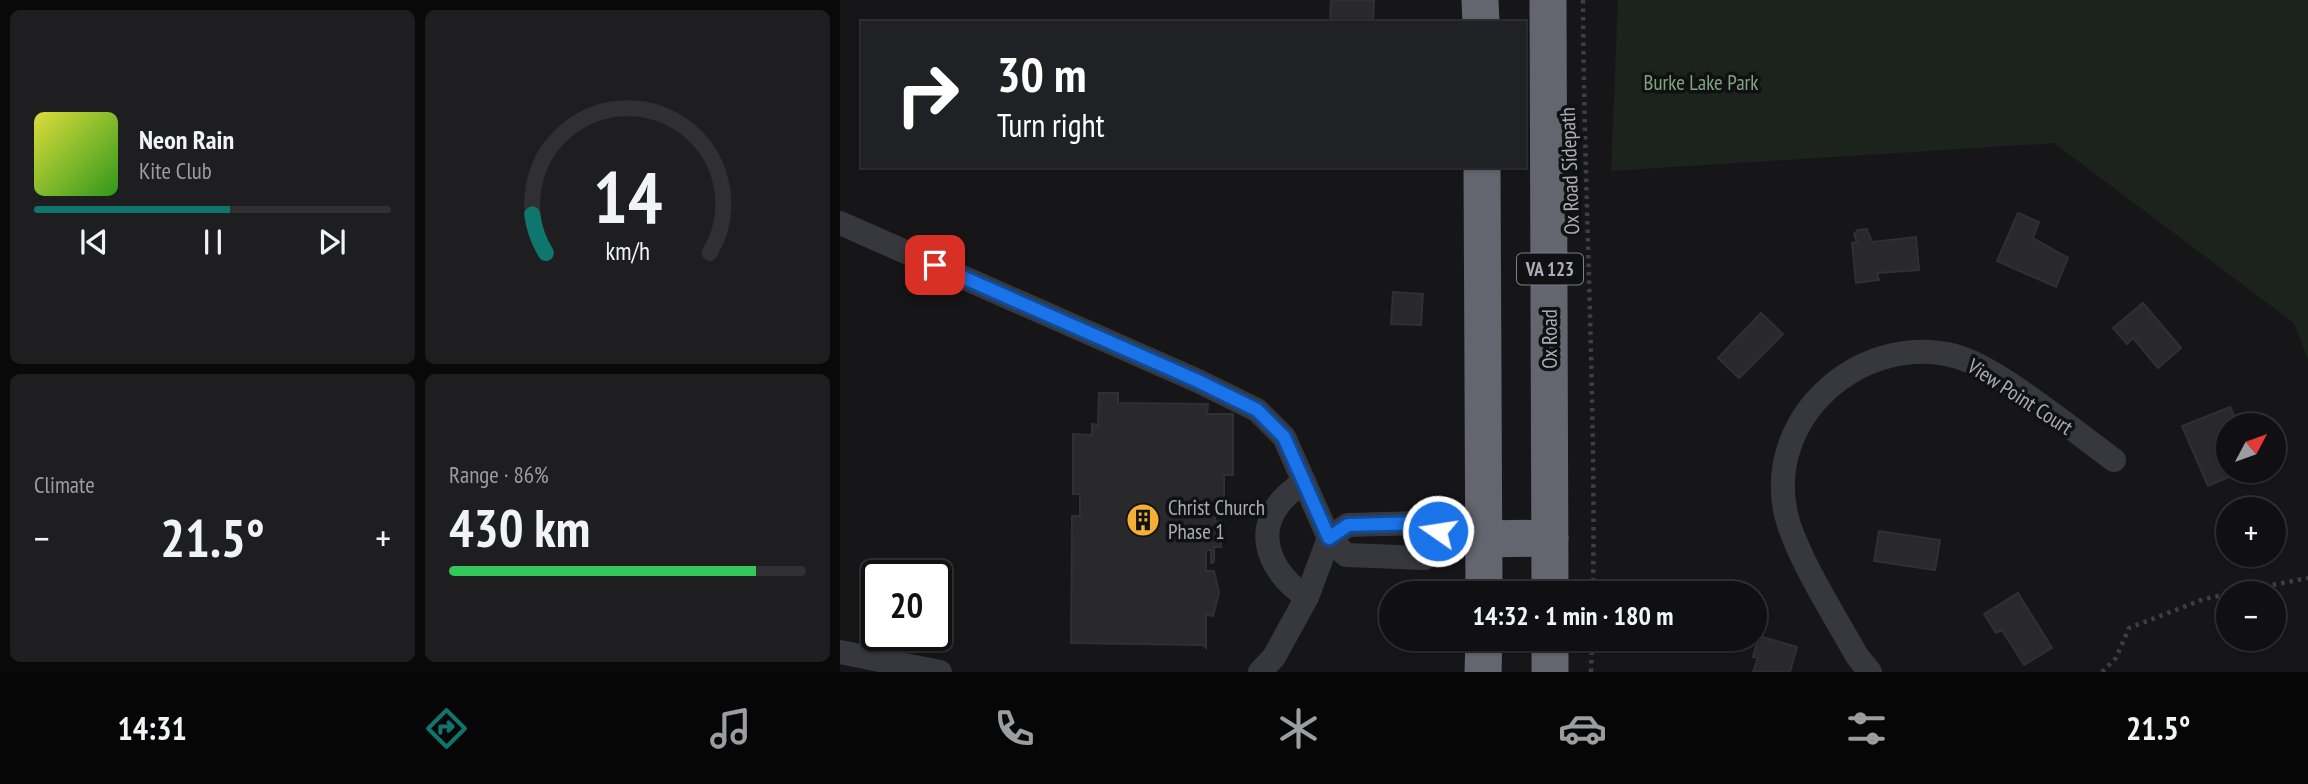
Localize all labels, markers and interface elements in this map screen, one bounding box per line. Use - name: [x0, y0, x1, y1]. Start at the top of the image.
- text: 30 m: [997, 42, 1086, 106]
- icon: right: [882, 49, 973, 140]
- park label: Burke Lake Park: [1644, 69, 1758, 96]
- text: Turn right: [997, 104, 1105, 146]
- street label: Ox Road Sidepath: [1554, 107, 1585, 235]
- text: Neon Rain: [139, 123, 234, 156]
- text: 14: [593, 149, 662, 243]
- text: Kite Club: [139, 156, 212, 185]
- icon: previous: [75, 223, 113, 261]
- icon: pause: [194, 223, 232, 261]
- icon: next: [313, 223, 351, 261]
- text: km/h: [605, 235, 650, 267]
- pin: [905, 235, 965, 295]
- icon: arrive: [916, 246, 954, 284]
- road number: VA 123: [1517, 254, 1583, 284]
- street label: Ox Road: [1536, 309, 1563, 369]
- street label: View Point Court: [1962, 352, 2078, 441]
- north arrow: [2216, 413, 2286, 483]
- map controls: [2216, 413, 2286, 651]
- text: Range · 86%: [449, 460, 549, 489]
- text: Climate: [34, 470, 95, 499]
- text: 430 km: [449, 494, 590, 561]
- place label: Christ Church Phase 1: [1168, 494, 1265, 545]
- position arrow: [1401, 494, 1475, 568]
- button: +: [2216, 497, 2286, 567]
- building icon: Christ Church Phase 1: [1124, 501, 1162, 539]
- text: 21.5°: [160, 504, 265, 571]
- text: −: [34, 513, 50, 562]
- text: +: [375, 513, 391, 562]
- speed limit sign: 20: [861, 560, 952, 651]
- button: −: [2216, 581, 2286, 651]
- text: 14:32 · 1 min · 180 m: [1473, 599, 1673, 632]
- icon: directions: [422, 704, 471, 753]
- icon: music: [706, 704, 755, 753]
- icon: phone: [990, 704, 1039, 753]
- icon: climate: [1274, 704, 1323, 753]
- icon: car: [1558, 704, 1607, 753]
- icon: filters: [1842, 704, 1891, 753]
- text: 14:31: [118, 707, 187, 749]
- text: 21.5°: [2126, 707, 2190, 749]

